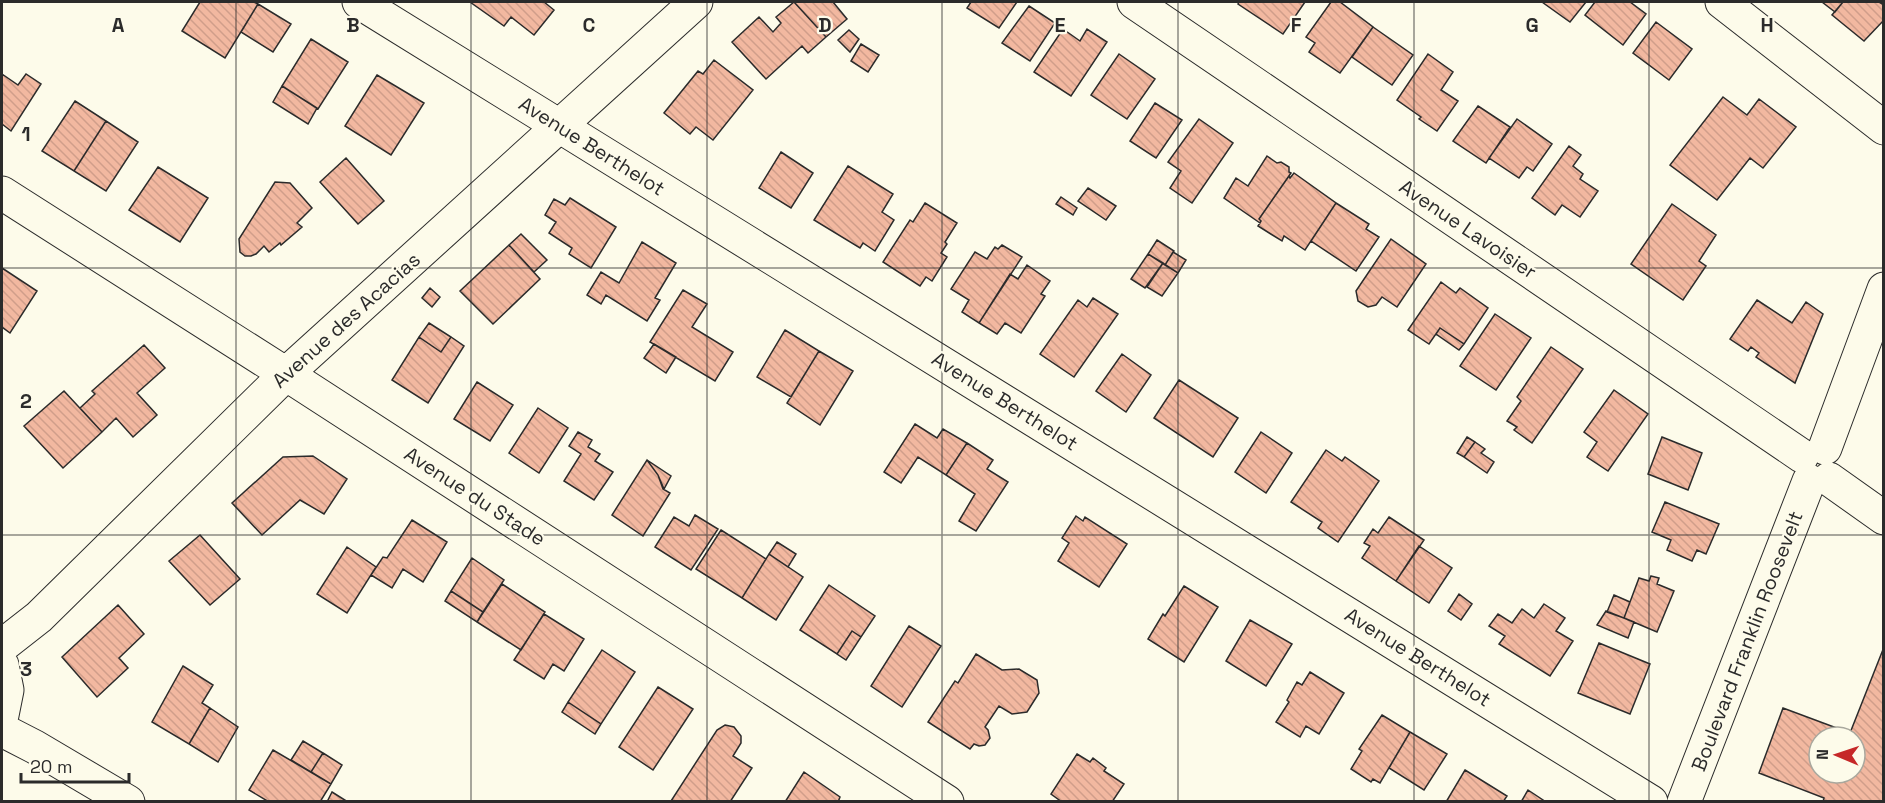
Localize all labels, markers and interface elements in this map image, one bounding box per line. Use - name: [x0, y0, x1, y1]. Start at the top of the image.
- text: A: [112, 12, 125, 38]
- text: B: [346, 12, 360, 38]
- text: C: [583, 12, 596, 38]
- text: D: [818, 12, 832, 38]
- text: E: [1054, 12, 1066, 38]
- text: F: [1291, 12, 1302, 38]
- text: G: [1525, 12, 1539, 38]
- text: H: [1760, 12, 1774, 38]
- street label: Avenue Berthelot: [514, 91, 670, 201]
- text: 1: [21, 121, 31, 147]
- street label: Avenue Lavoisier: [1394, 173, 1542, 285]
- street label: Avenue des Acacias: [267, 247, 425, 393]
- street label: Avenue Berthelot: [927, 346, 1083, 456]
- text: 2: [20, 388, 32, 414]
- street label: Avenue du Stade: [399, 441, 551, 551]
- street label: Boulevard Franklin Roosevelt: [1685, 507, 1809, 775]
- street label: Avenue Berthelot: [1340, 602, 1496, 712]
- text: 3: [20, 656, 32, 682]
- north arrow: [1807, 725, 1867, 785]
- scale bar: [21, 746, 129, 784]
- text: N: [1812, 749, 1833, 760]
- text: 20 m: [30, 755, 73, 778]

